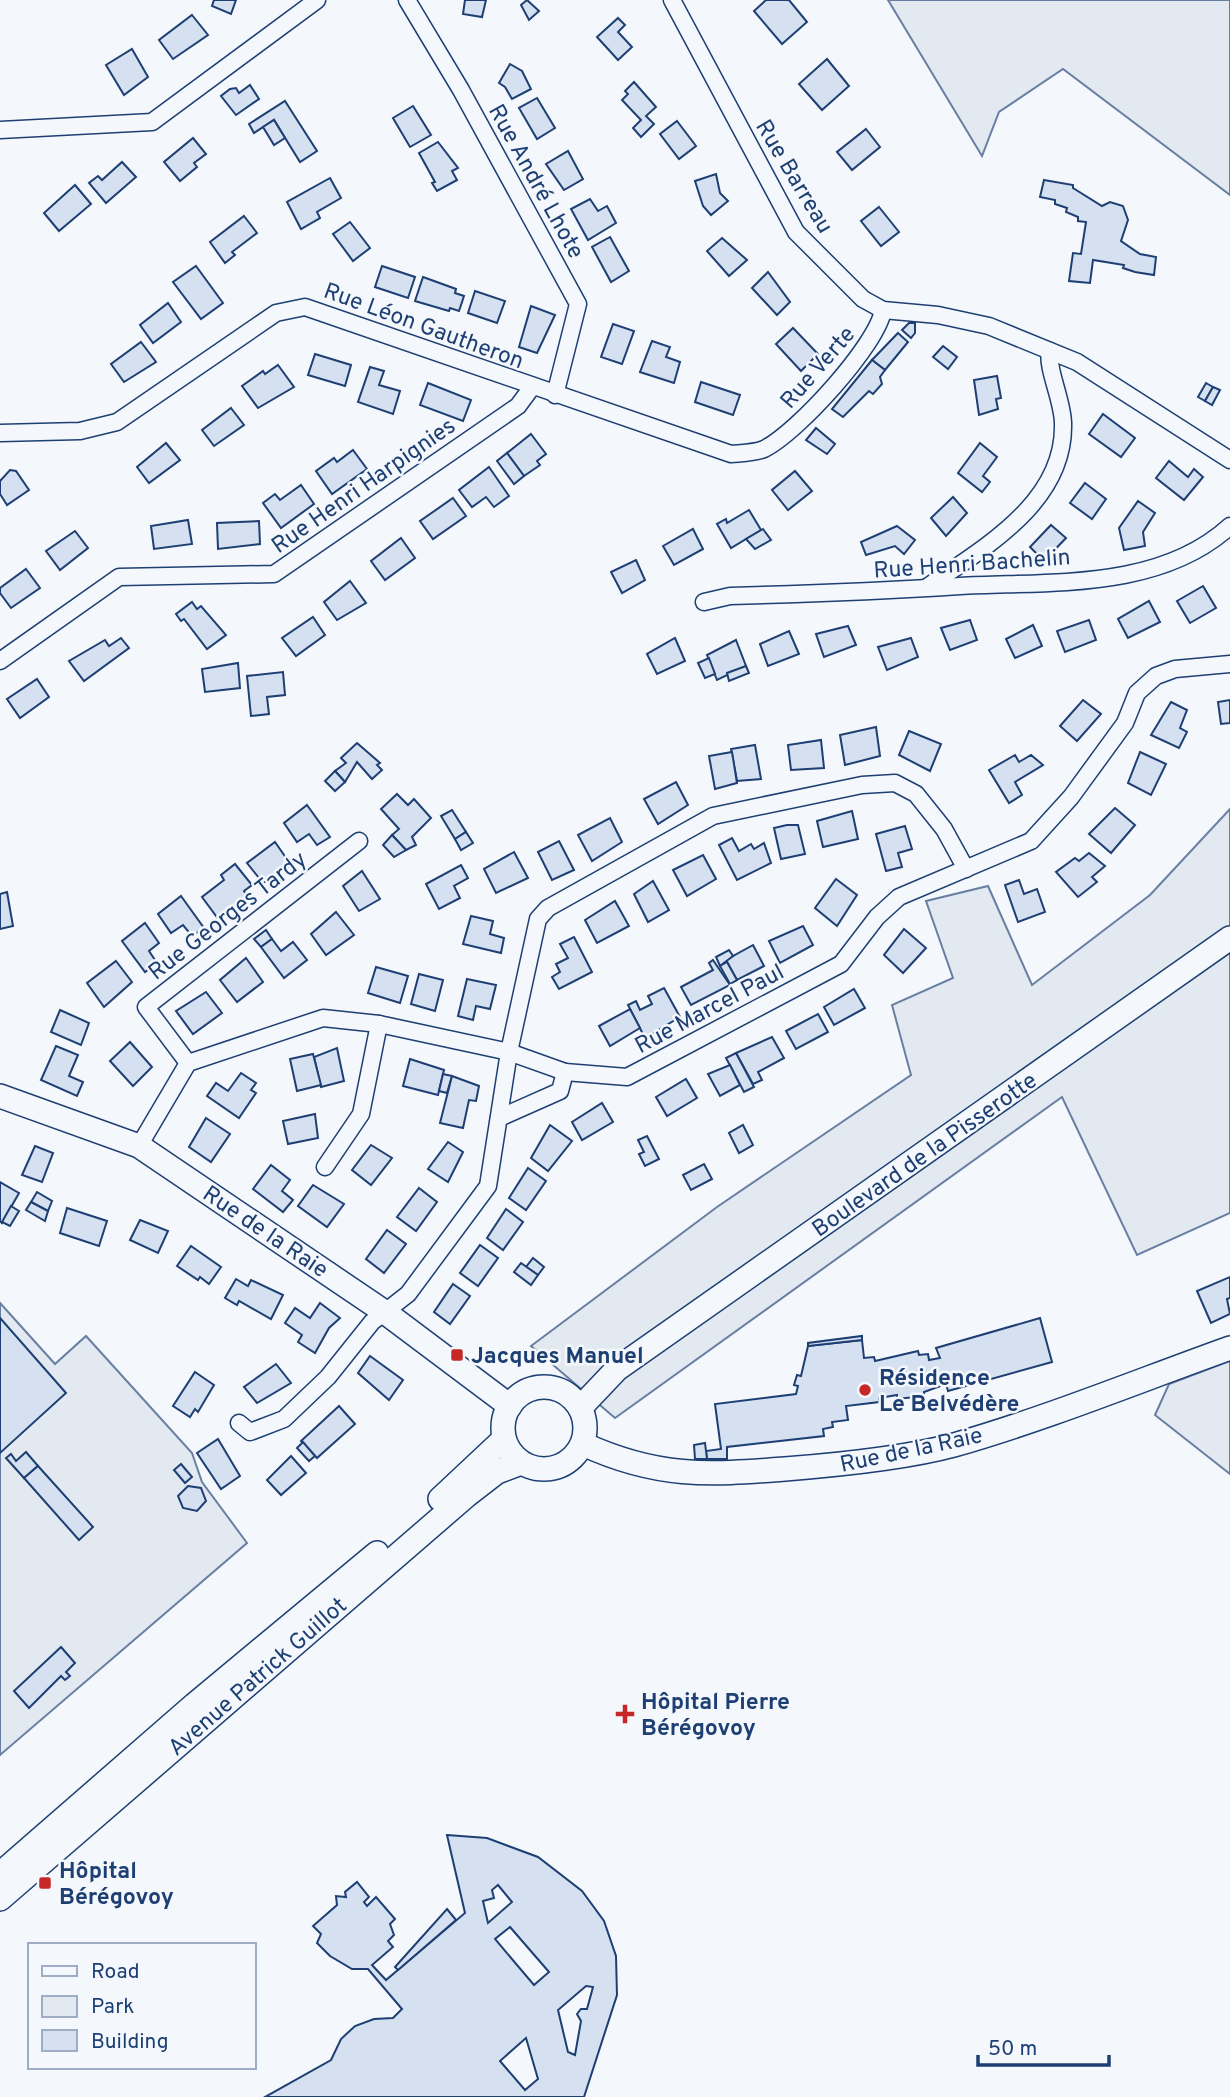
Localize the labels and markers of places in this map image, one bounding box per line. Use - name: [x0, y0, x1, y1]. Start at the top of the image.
- place label: Jacques Manuel: [471, 1343, 644, 1372]
- marker: Jacques Manuel: [449, 1347, 465, 1363]
- place label: Résidence Le Belvédère: [879, 1365, 1019, 1420]
- marker: Résidence Le Belvédère: [857, 1382, 873, 1398]
- place label: Hôpital Pierre Bérégovoy: [641, 1689, 790, 1744]
- marker: Hôpital Pierre Bérégovoy: [615, 1704, 635, 1724]
- place label: Hôpital Bérégovoy: [59, 1858, 174, 1913]
- marker: Hôpital Bérégovoy: [37, 1875, 53, 1891]

